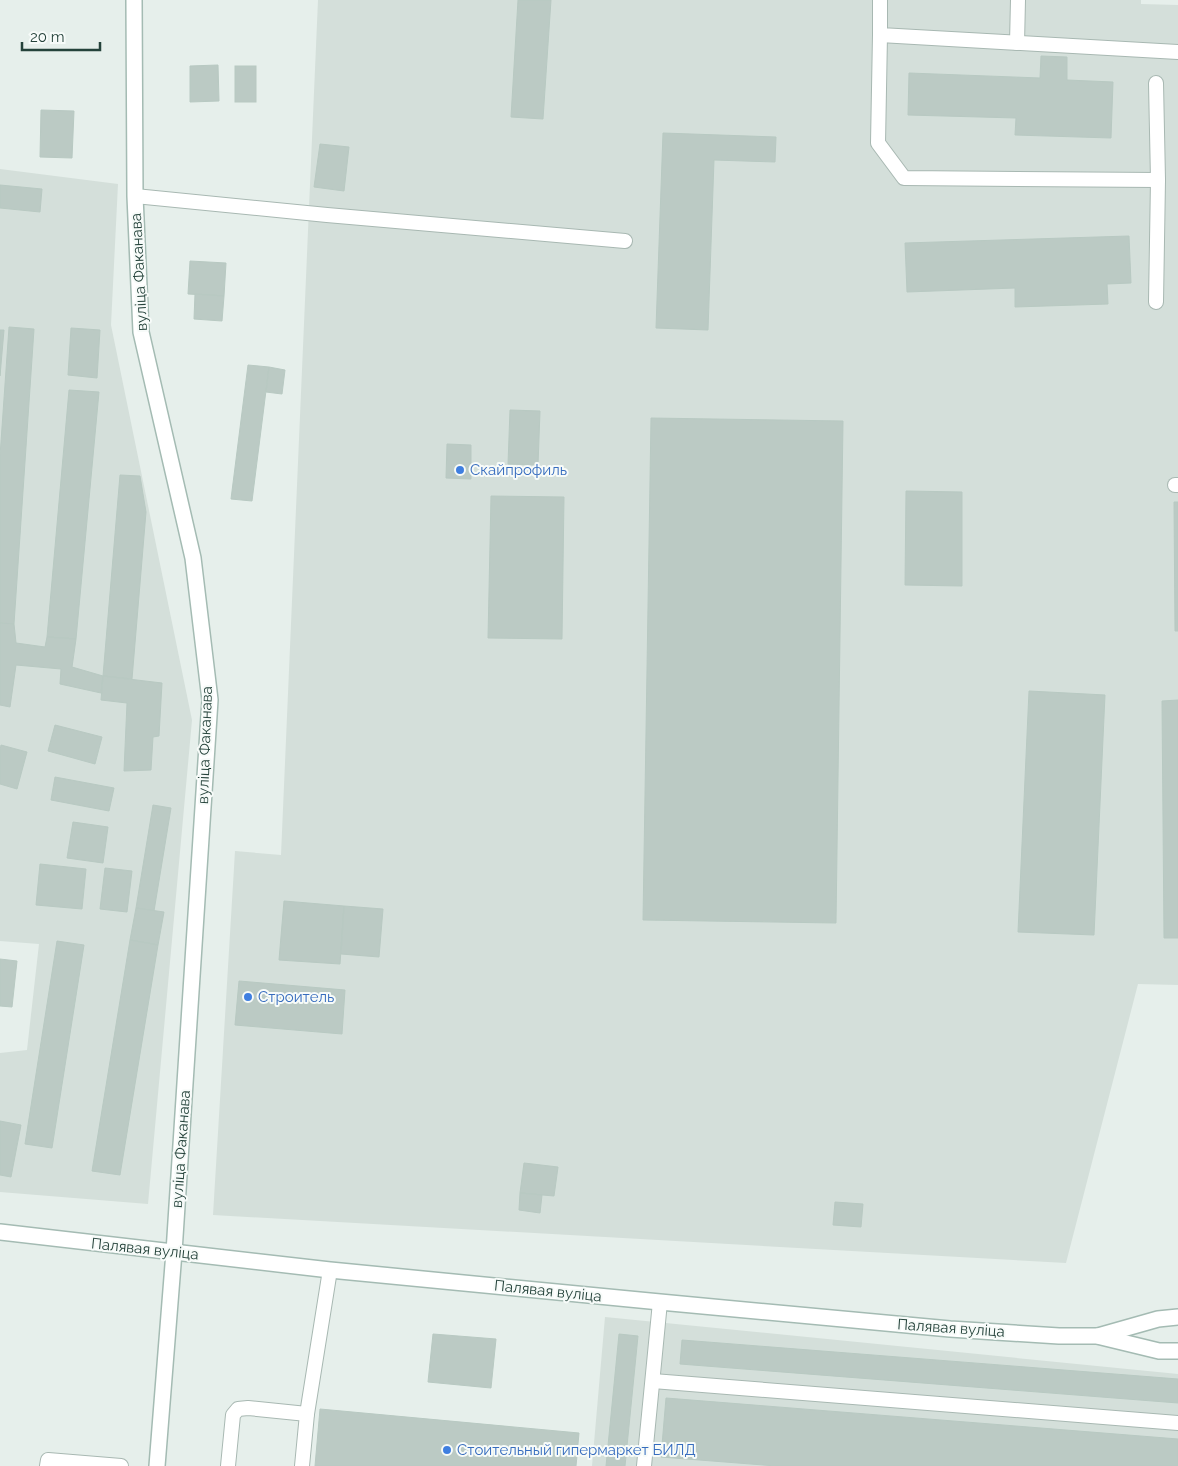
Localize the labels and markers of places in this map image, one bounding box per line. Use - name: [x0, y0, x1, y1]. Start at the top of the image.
- place label: Скайпрофиль: [470, 461, 567, 479]
- marker: Скайпрофиль: [454, 464, 466, 476]
- place label: Строитель: [258, 988, 334, 1006]
- marker: Строитель: [242, 991, 254, 1003]
- place label: Стоительный гипермаркет БИЛД: [457, 1441, 696, 1459]
- marker: Стоительный гипермаркет БИЛД: [441, 1444, 453, 1456]

